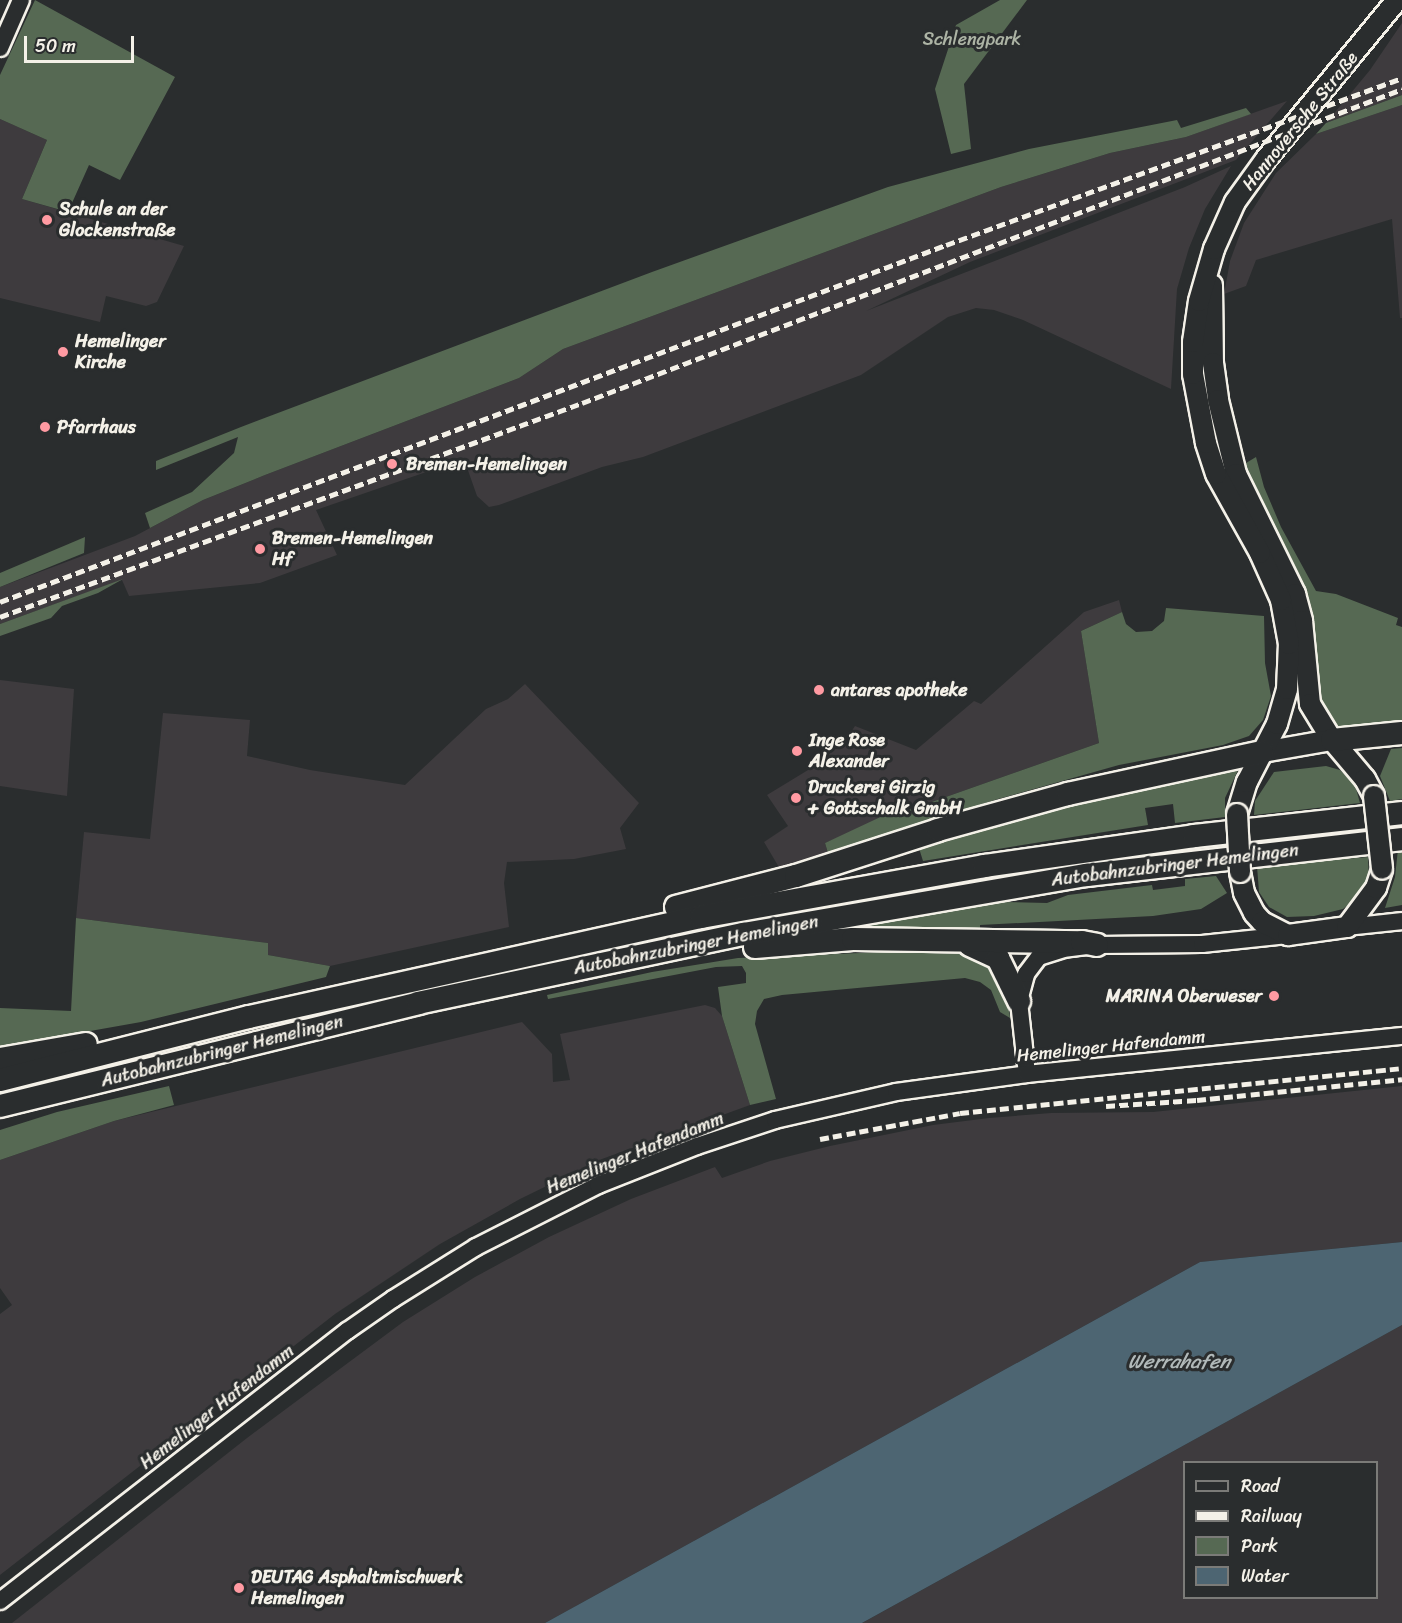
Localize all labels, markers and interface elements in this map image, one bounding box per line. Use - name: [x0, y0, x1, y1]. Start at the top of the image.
- scale bar: [27, 24, 136, 62]
- park label: Schlengpark: [923, 28, 1021, 50]
- text: 50 m: [35, 30, 76, 62]
- street label: Hannoversche Straße: [1237, 47, 1363, 195]
- place label: Schule an der Glockenstraße: [59, 199, 176, 242]
- marker: Schule an der Glockenstraße: [40, 213, 54, 227]
- place label: Hemelinger Kirche: [75, 331, 166, 374]
- marker: Hemelinger Kirche: [56, 345, 70, 359]
- place label: Pfarrhaus: [57, 416, 136, 438]
- marker: Pfarrhaus: [38, 420, 52, 434]
- place label: Bremen-Hemelingen: [406, 453, 567, 475]
- marker: Bremen-Hemelingen: [383, 455, 401, 473]
- place label: Bremen-Hemelingen Hf: [272, 528, 433, 570]
- marker: Bremen-Hemelingen Hf: [253, 542, 267, 556]
- place label: antares apotheke: [831, 679, 968, 701]
- marker: antares apotheke: [812, 683, 826, 697]
- place label: Inge Rose Alexander: [809, 730, 889, 772]
- marker: Inge Rose Alexander: [790, 744, 804, 758]
- place label: Druckerei Girzig + Gottschalk GmbH: [808, 777, 961, 820]
- marker: Druckerei Girzig + Gottschalk GmbH: [789, 791, 803, 805]
- street label: Autobahnzubringer Hemelingen: [1050, 839, 1300, 891]
- street label: Autobahnzubringer Hemelingen: [572, 911, 820, 979]
- place label: MARINA Oberweser: [1106, 985, 1262, 1007]
- marker: MARINA Oberweser: [1267, 989, 1281, 1003]
- street label: Autobahnzubringer Hemelingen: [99, 1010, 345, 1092]
- street label: Hemelinger Hafendamm: [1015, 1025, 1207, 1067]
- street label: Hemelinger Hafendamm: [543, 1107, 727, 1199]
- street label: Hemelinger Hafendamm: [135, 1340, 299, 1474]
- water label: Werrahafen: [1128, 1349, 1230, 1373]
- legend: [1183, 1461, 1378, 1599]
- text: Road: [1241, 1470, 1280, 1502]
- text: Railway: [1241, 1500, 1302, 1532]
- text: Park: [1241, 1530, 1278, 1562]
- text: Water: [1241, 1560, 1288, 1592]
- place label: DEUTAG Asphaltmischwerk Hemelingen: [251, 1567, 463, 1610]
- marker: DEUTAG Asphaltmischwerk Hemelingen: [232, 1581, 246, 1595]

